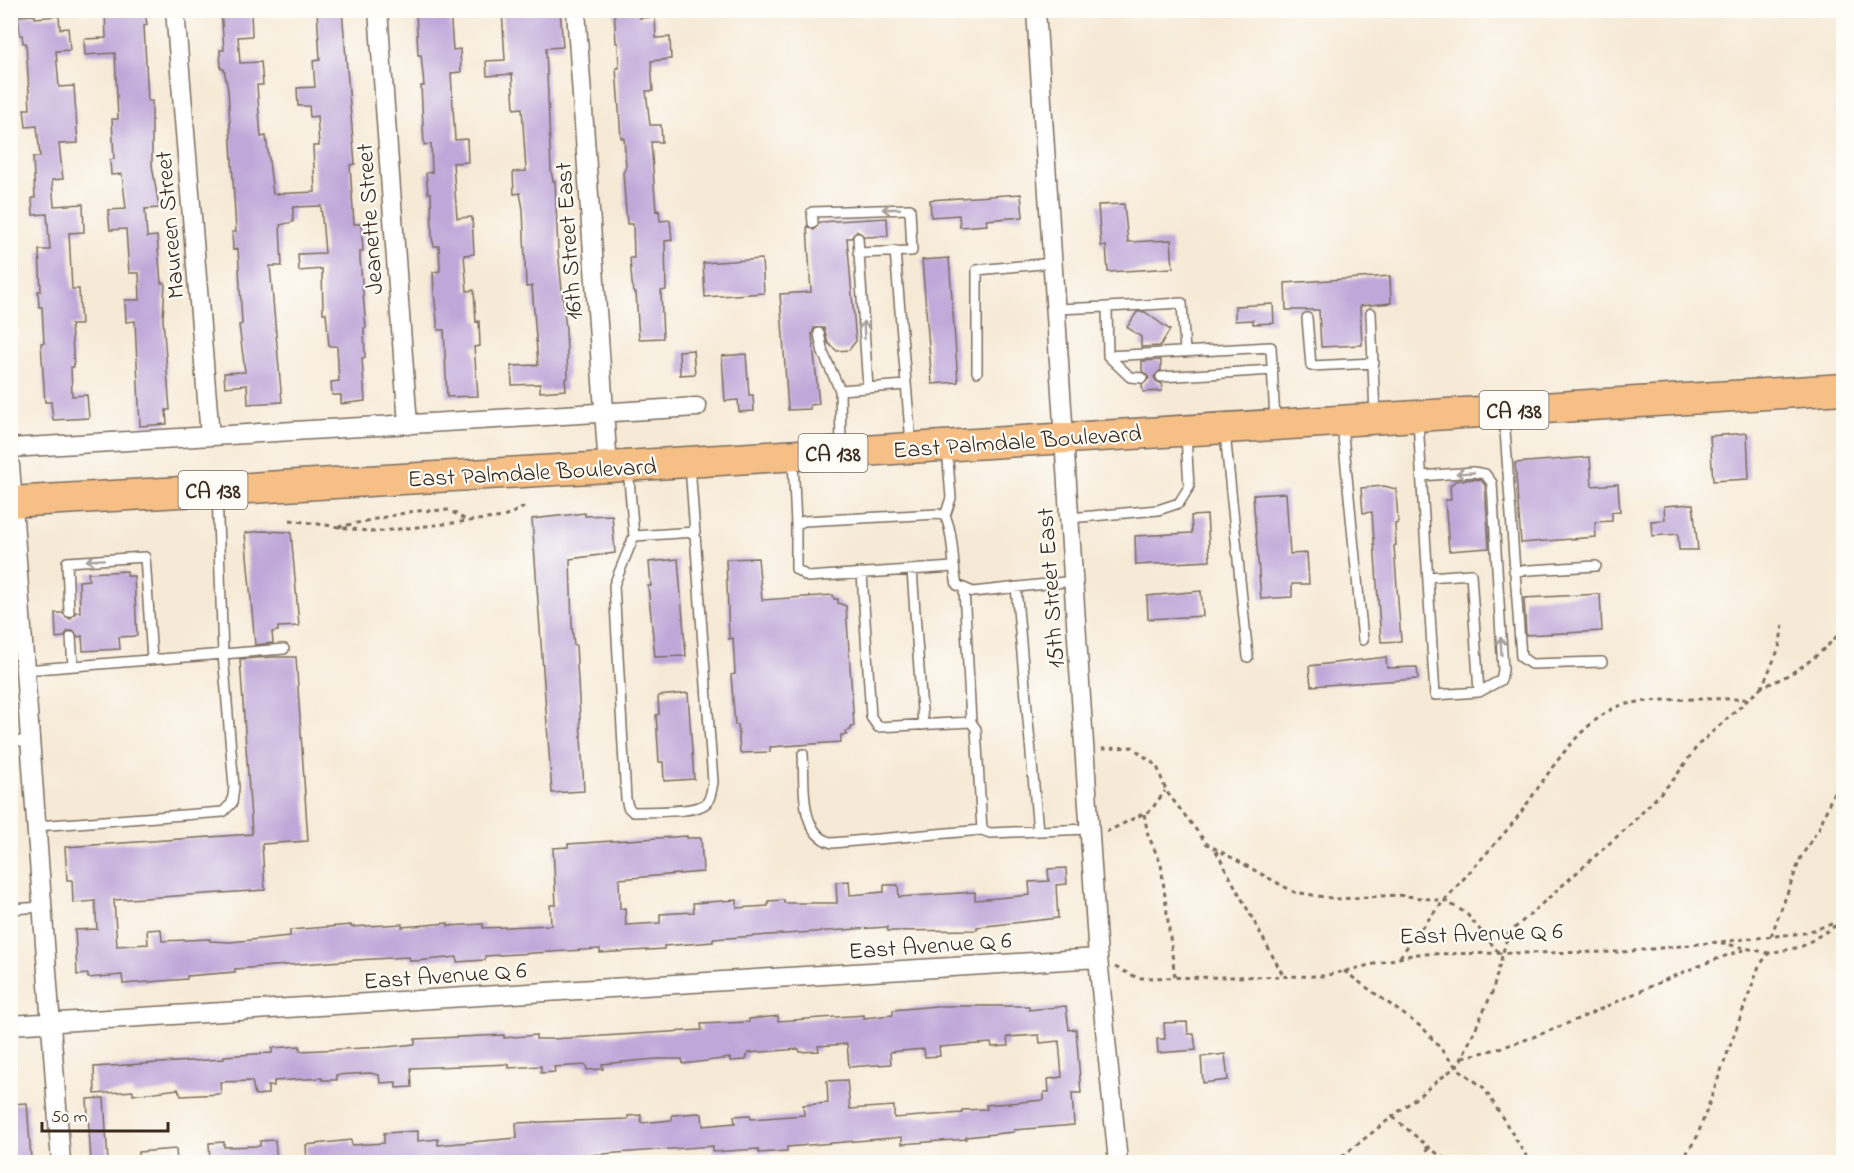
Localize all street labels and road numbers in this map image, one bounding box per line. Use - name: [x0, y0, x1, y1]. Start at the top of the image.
- street label: Jeanette Street: [349, 142, 394, 296]
- street label: Maureen Street: [148, 149, 195, 300]
- street label: 16th Street East: [548, 161, 593, 321]
- road number: CA 138: [1480, 391, 1549, 429]
- street label: East Palmdale Boulevard: [892, 417, 1143, 470]
- road number: CA 138: [798, 434, 868, 472]
- street label: East Palmdale Boulevard: [407, 450, 658, 498]
- road number: CA 138: [178, 471, 248, 509]
- street label: 15th Street East: [1029, 506, 1076, 669]
- street label: East Avenue Q 6: [1399, 915, 1564, 956]
- street label: East Avenue Q 6: [847, 924, 1013, 971]
- street label: East Avenue Q 6: [362, 954, 528, 1001]

